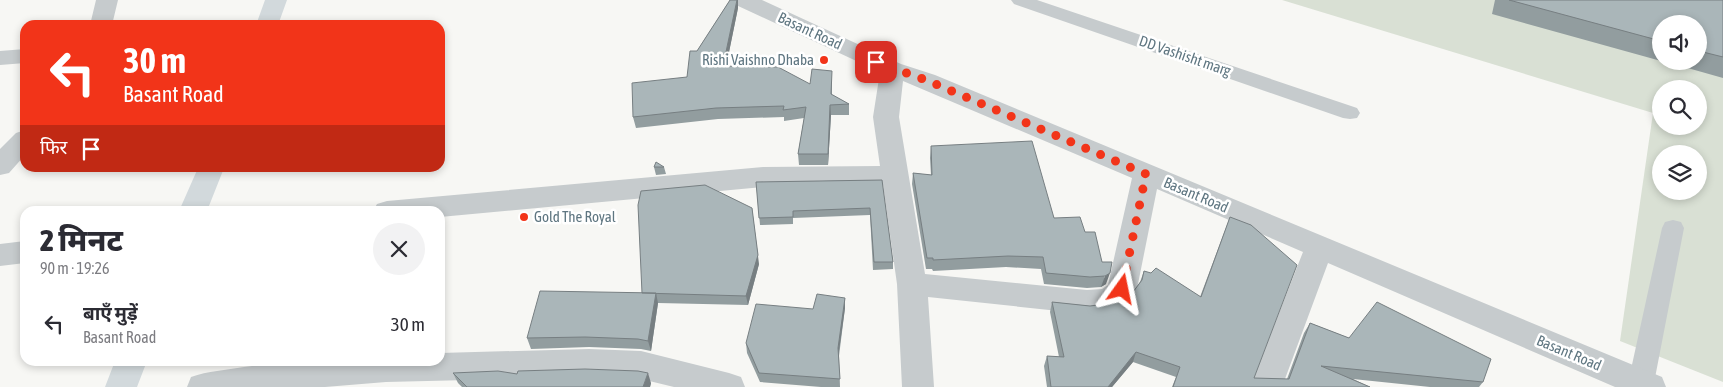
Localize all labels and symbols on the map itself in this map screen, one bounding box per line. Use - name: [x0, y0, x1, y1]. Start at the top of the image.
- street label: Basant Road: [776, 8, 845, 53]
- street label: DD Vashisht marg: [1137, 32, 1234, 79]
- pin: [855, 41, 897, 83]
- place label: Rishi Vaishno Dhaba: [702, 51, 814, 68]
- marker: Rishi Vaishno Dhaba: [818, 54, 830, 66]
- street label: Basant Road: [1161, 173, 1231, 216]
- place label: Gold The Royal: [534, 208, 616, 225]
- marker: Gold The Royal: [518, 211, 530, 223]
- position arrow: [1095, 262, 1147, 314]
- street label: Basant Road: [1534, 331, 1604, 374]

